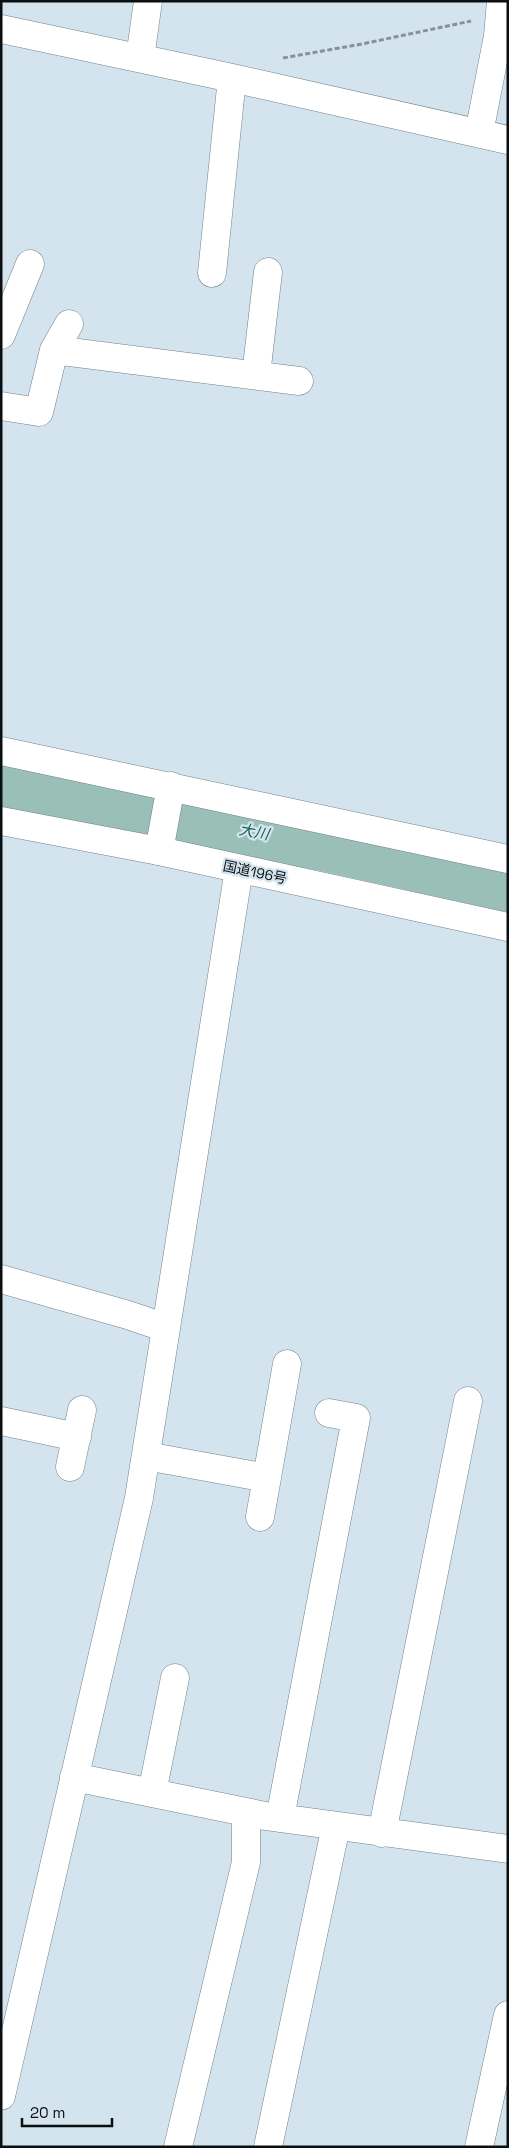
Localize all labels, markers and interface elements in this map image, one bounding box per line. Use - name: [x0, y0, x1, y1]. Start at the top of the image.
- water label: 大川: [238, 820, 272, 844]
- street label: 国道196号: [221, 856, 289, 888]
- scale bar: [22, 2096, 112, 2128]
- text: 20 m: [30, 2103, 65, 2122]

